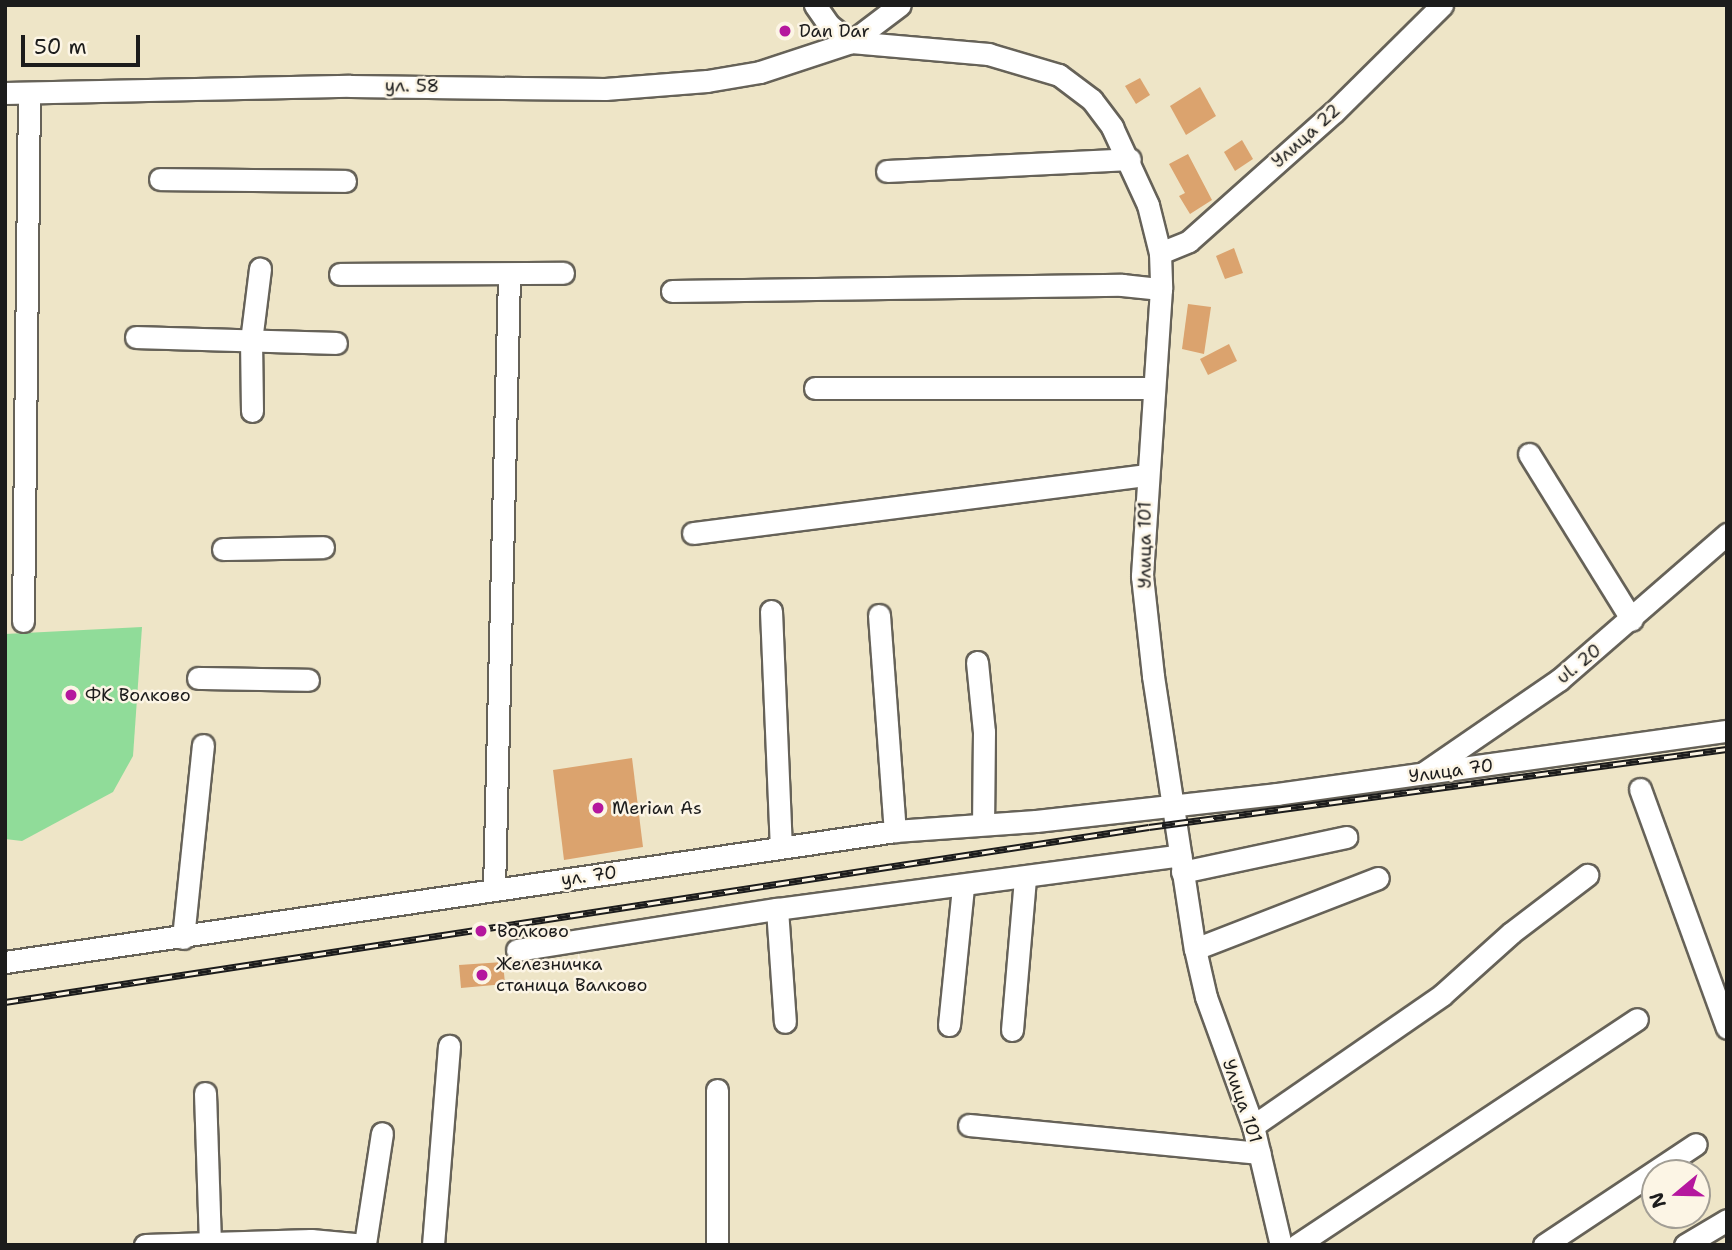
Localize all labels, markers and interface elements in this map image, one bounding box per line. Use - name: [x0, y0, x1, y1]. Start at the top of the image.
- place label: Dan Dar: [799, 20, 870, 42]
- scale bar: [24, 21, 144, 65]
- marker: Dan Dar: [777, 23, 793, 39]
- text: 50 m: [34, 33, 87, 61]
- street label: ул. 58: [385, 75, 439, 97]
- street label: Улица 22: [1267, 100, 1345, 172]
- street label: Улица 101: [1134, 501, 1156, 589]
- street label: ul. 20: [1552, 639, 1606, 689]
- place label: ФК Волково: [85, 684, 191, 706]
- marker: ФК Волково: [63, 687, 79, 703]
- street label: Улица 70: [1407, 754, 1495, 788]
- place label: Merian As: [612, 797, 702, 819]
- marker: Merian As: [590, 800, 606, 816]
- street label: ул. 70: [560, 861, 618, 891]
- place label: Волково: [497, 920, 569, 942]
- marker: Волково: [471, 921, 491, 941]
- place label: Железничка станица Валково: [496, 954, 647, 996]
- marker: Железничка станица Валково: [474, 967, 490, 983]
- street label: Улица 101: [1218, 1056, 1266, 1146]
- north arrow: [1641, 1159, 1711, 1229]
- text: N: [1643, 1189, 1672, 1212]

